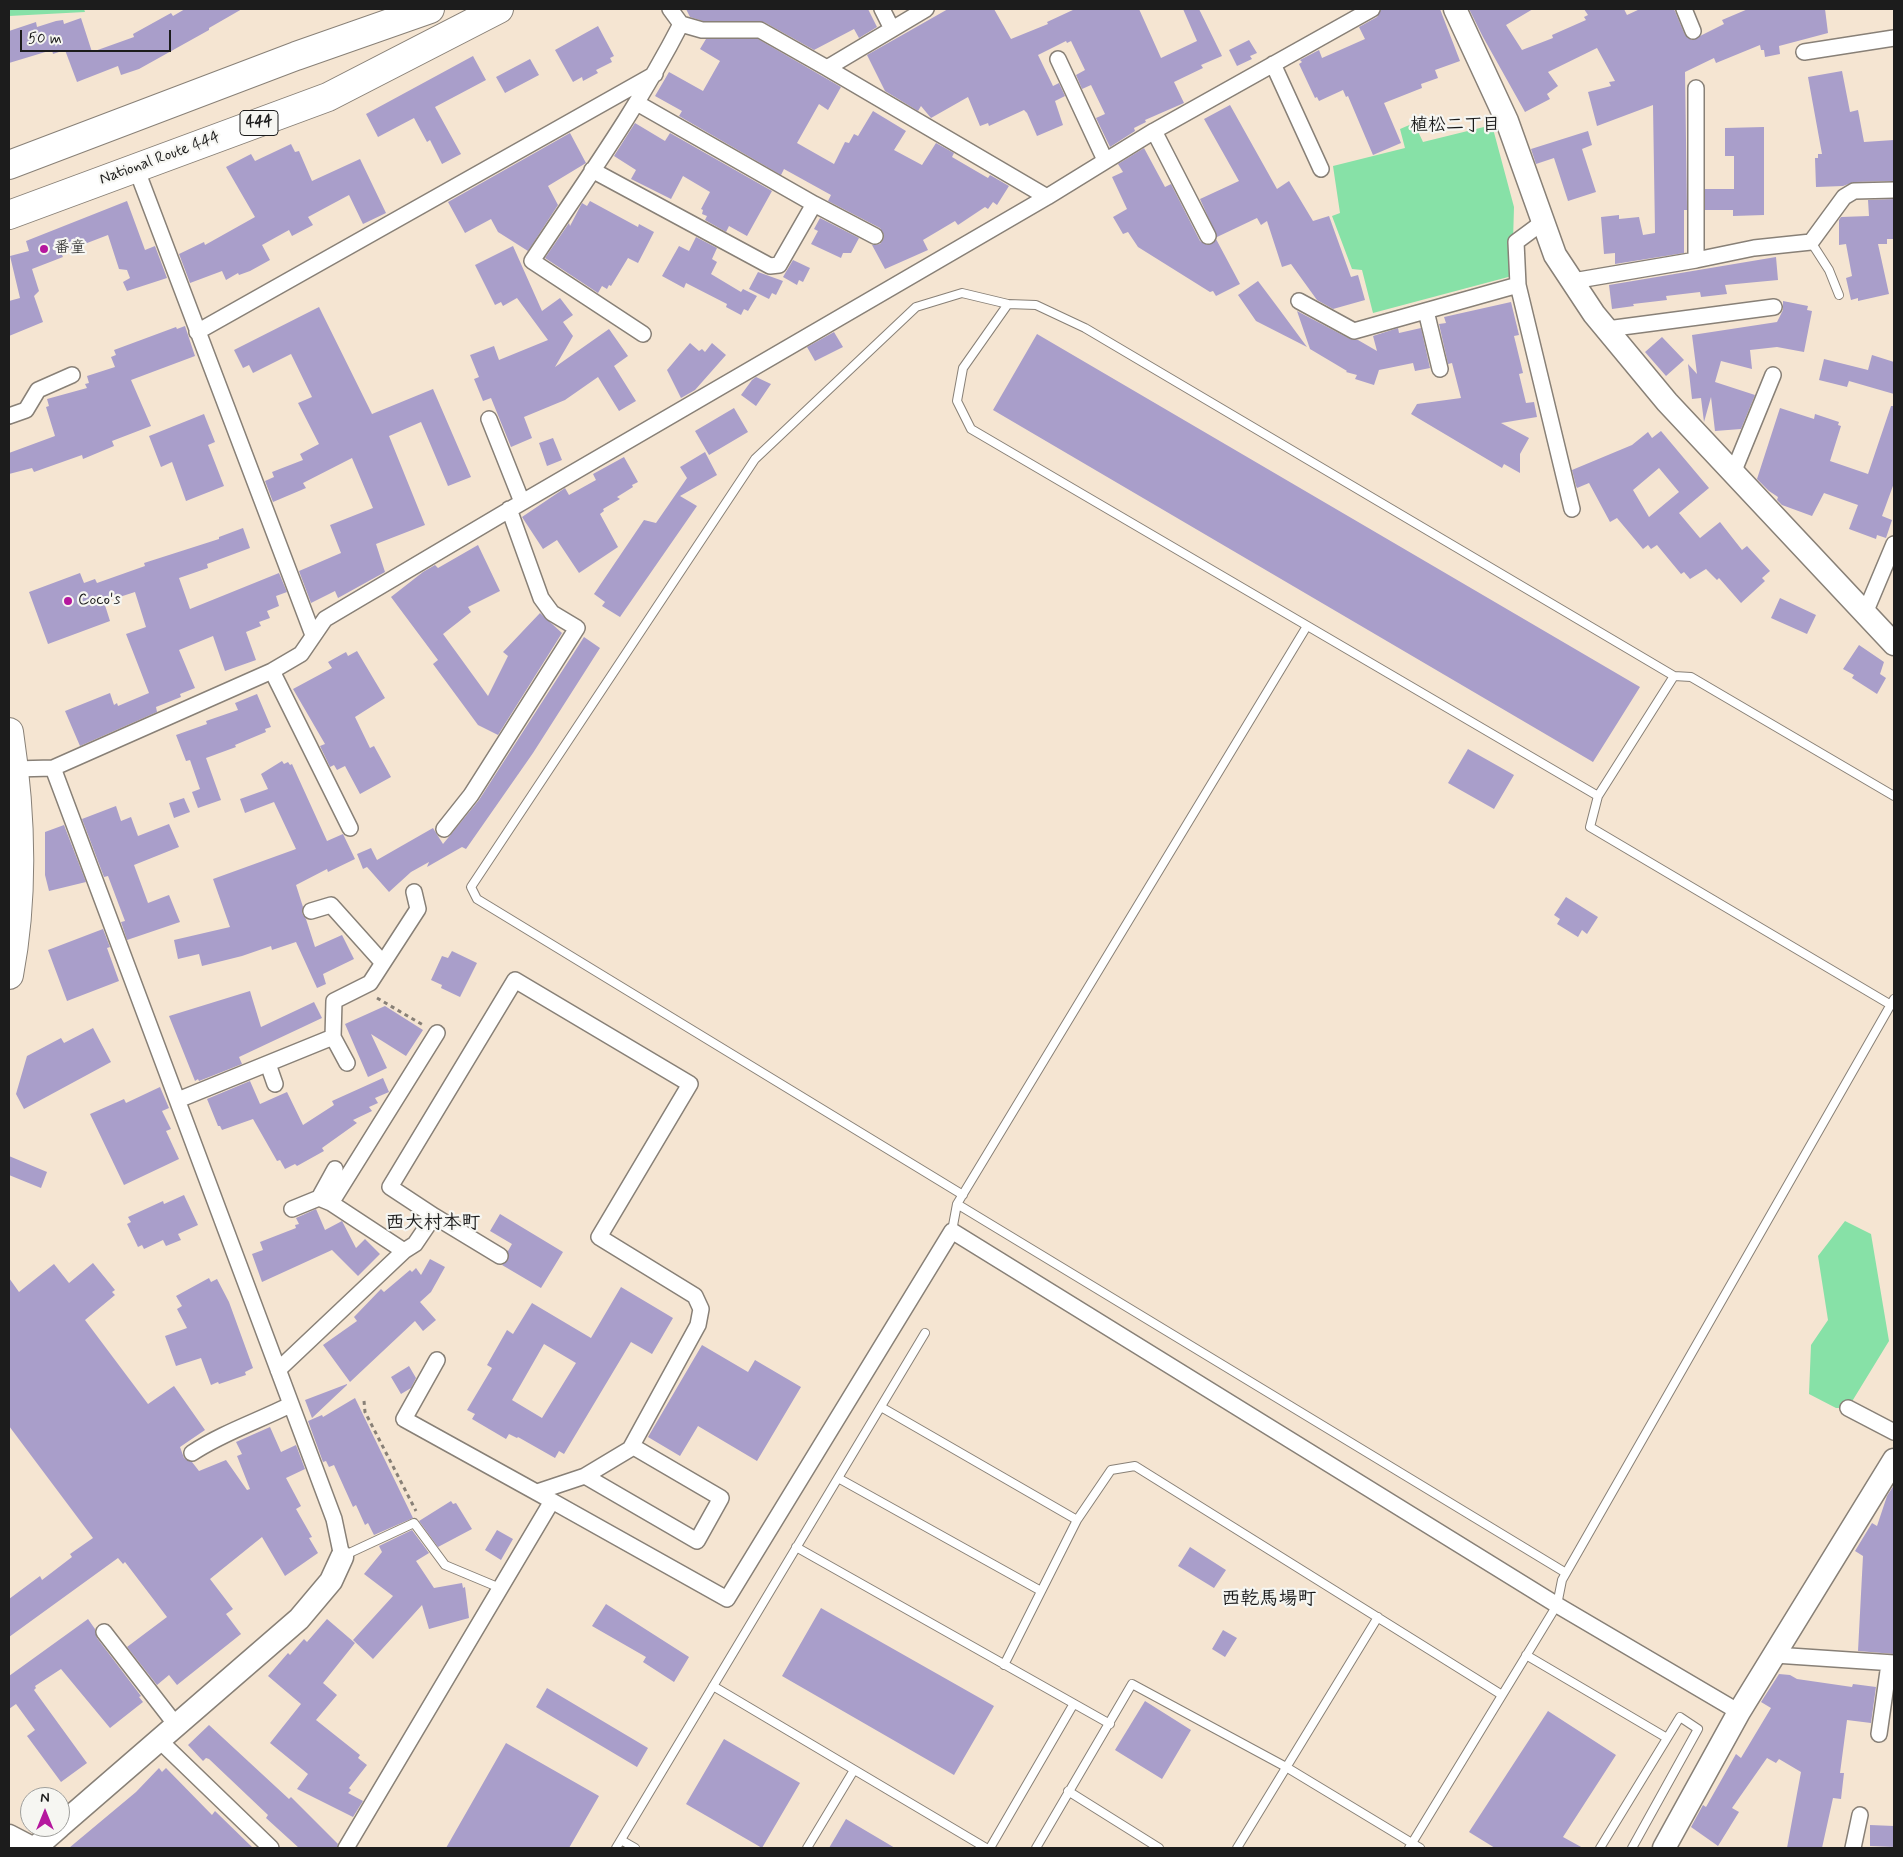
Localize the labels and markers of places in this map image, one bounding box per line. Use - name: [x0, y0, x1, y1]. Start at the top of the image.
- place label: 番童: [54, 239, 86, 259]
- marker: 番童: [38, 243, 50, 255]
- place label: Coco's: [78, 591, 121, 611]
- marker: Coco's: [62, 595, 74, 607]

